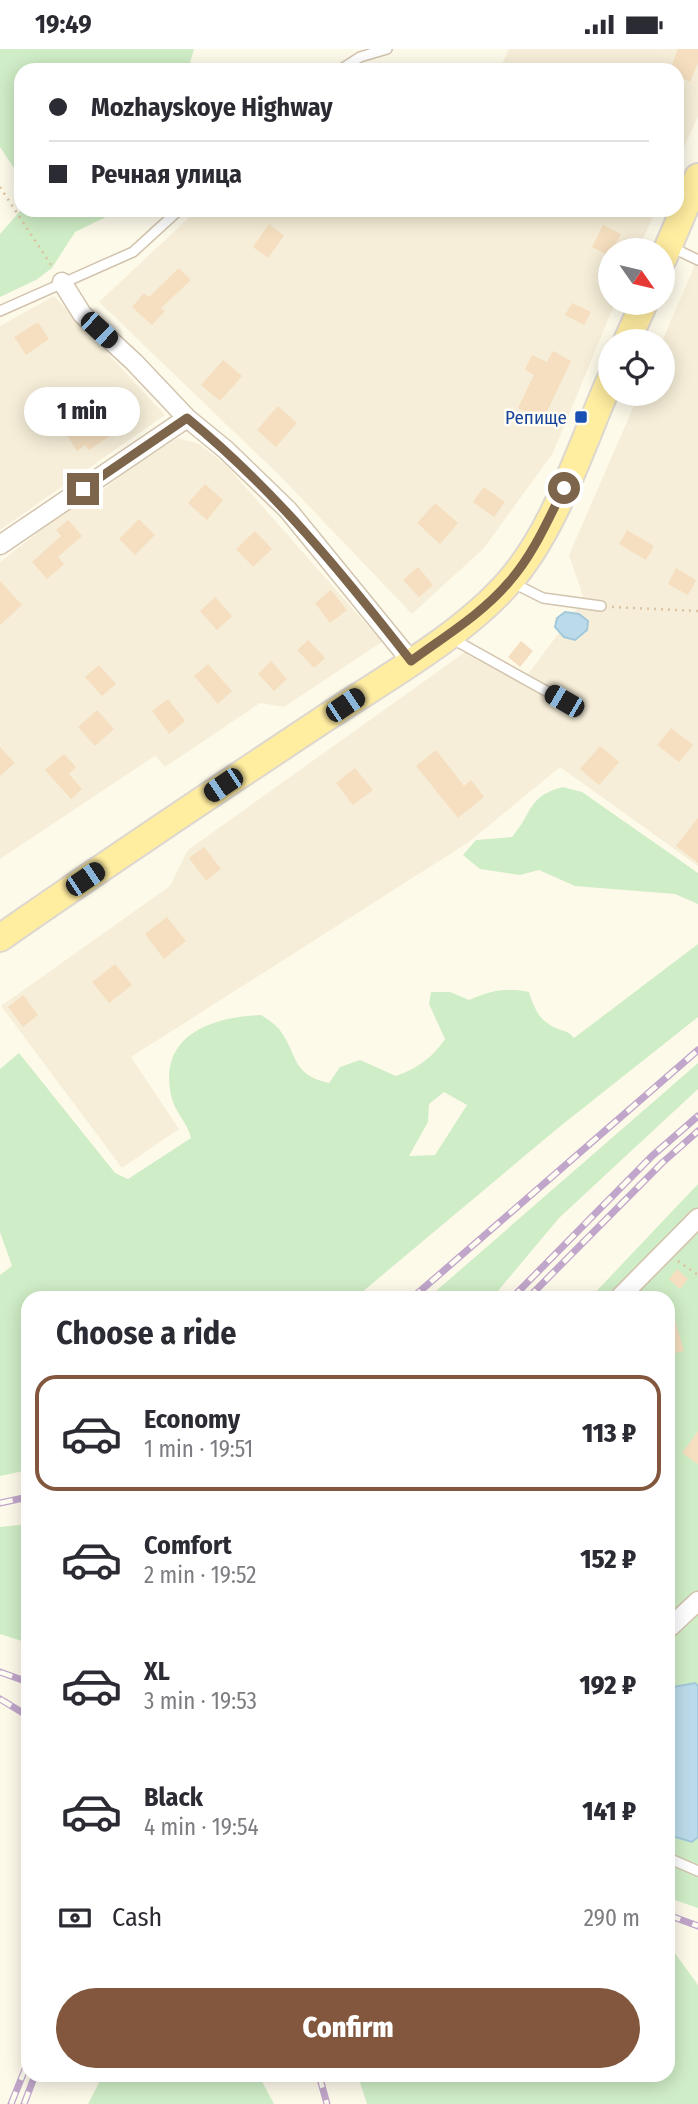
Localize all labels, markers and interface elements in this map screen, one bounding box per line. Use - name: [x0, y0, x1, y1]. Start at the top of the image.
- text: 19:49: [35, 9, 92, 40]
- text: Mozhayskoye Highway: [91, 92, 333, 123]
- text: Речная улица: [91, 159, 242, 190]
- north arrow: [598, 238, 676, 315]
- map controls: [598, 238, 675, 406]
- car: [77, 308, 122, 352]
- button: locate: [598, 329, 675, 406]
- callout: 1 min: [25, 387, 141, 437]
- text: 1 min: [57, 397, 107, 425]
- place label: Репище: [505, 406, 567, 429]
- marker: Репище: [573, 409, 589, 425]
- route start: [548, 472, 580, 504]
- route end: [67, 473, 99, 505]
- car: [541, 681, 588, 721]
- car: [322, 685, 369, 725]
- car: [200, 765, 247, 805]
- car: [62, 859, 109, 899]
- text: Choose a ride: [56, 1314, 237, 1352]
- icon: car: [60, 1402, 123, 1465]
- text: Economy: [144, 1404, 240, 1435]
- text: 113 ₽: [582, 1418, 636, 1449]
- text: 1 min · 19:51: [144, 1435, 253, 1463]
- icon: car: [60, 1528, 123, 1591]
- text: Comfort: [144, 1530, 232, 1561]
- text: 152 ₽: [580, 1544, 636, 1575]
- text: 2 min · 19:52: [144, 1561, 256, 1589]
- icon: car: [60, 1654, 123, 1717]
- text: XL: [144, 1656, 170, 1687]
- text: 192 ₽: [580, 1670, 636, 1701]
- text: 3 min · 19:53: [144, 1687, 257, 1715]
- icon: car: [60, 1780, 123, 1843]
- text: Black: [144, 1782, 203, 1813]
- text: 141 ₽: [582, 1796, 636, 1827]
- text: 4 min · 19:54: [144, 1813, 259, 1841]
- icon: cash: [56, 1899, 94, 1937]
- text: Cash: [112, 1902, 162, 1933]
- text: 290 m: [584, 1904, 640, 1932]
- button: Confirm: [56, 1988, 640, 2068]

